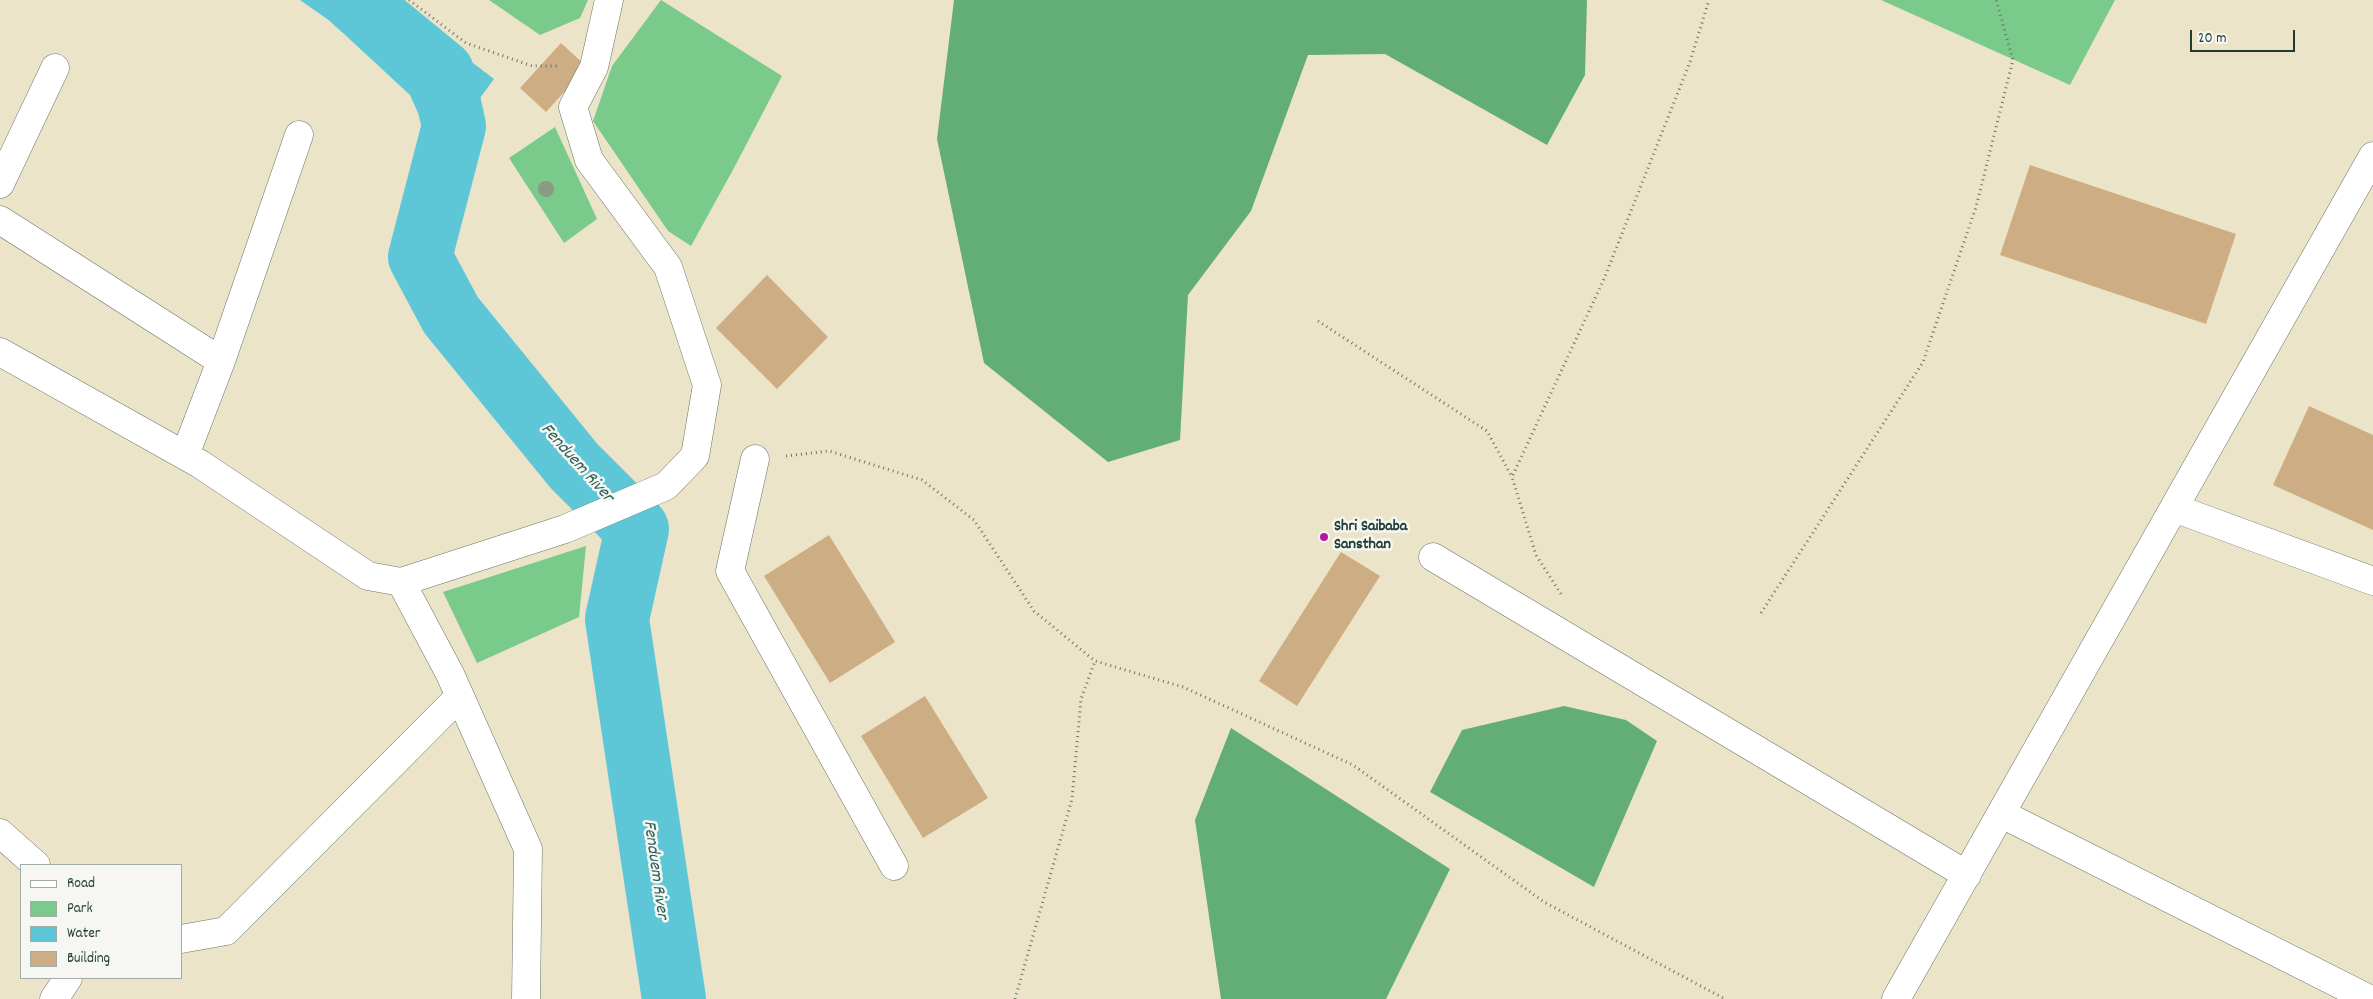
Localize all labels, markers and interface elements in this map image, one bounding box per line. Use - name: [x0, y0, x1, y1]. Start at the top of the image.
- scale bar: [2193, 20, 2298, 52]
- text: 20 m: [2198, 28, 2226, 50]
- water label: Fenduem River: [535, 420, 617, 508]
- place label: Shri Saibaba Sansthan: [1334, 518, 1407, 556]
- marker: Shri Saibaba Sansthan: [1318, 531, 1330, 543]
- water label: Fenduem River: [636, 819, 672, 921]
- legend: [20, 864, 182, 979]
- text: Road: [67, 873, 95, 895]
- text: Park: [67, 898, 93, 920]
- text: Water: [67, 923, 100, 945]
- text: Building: [67, 948, 110, 970]

